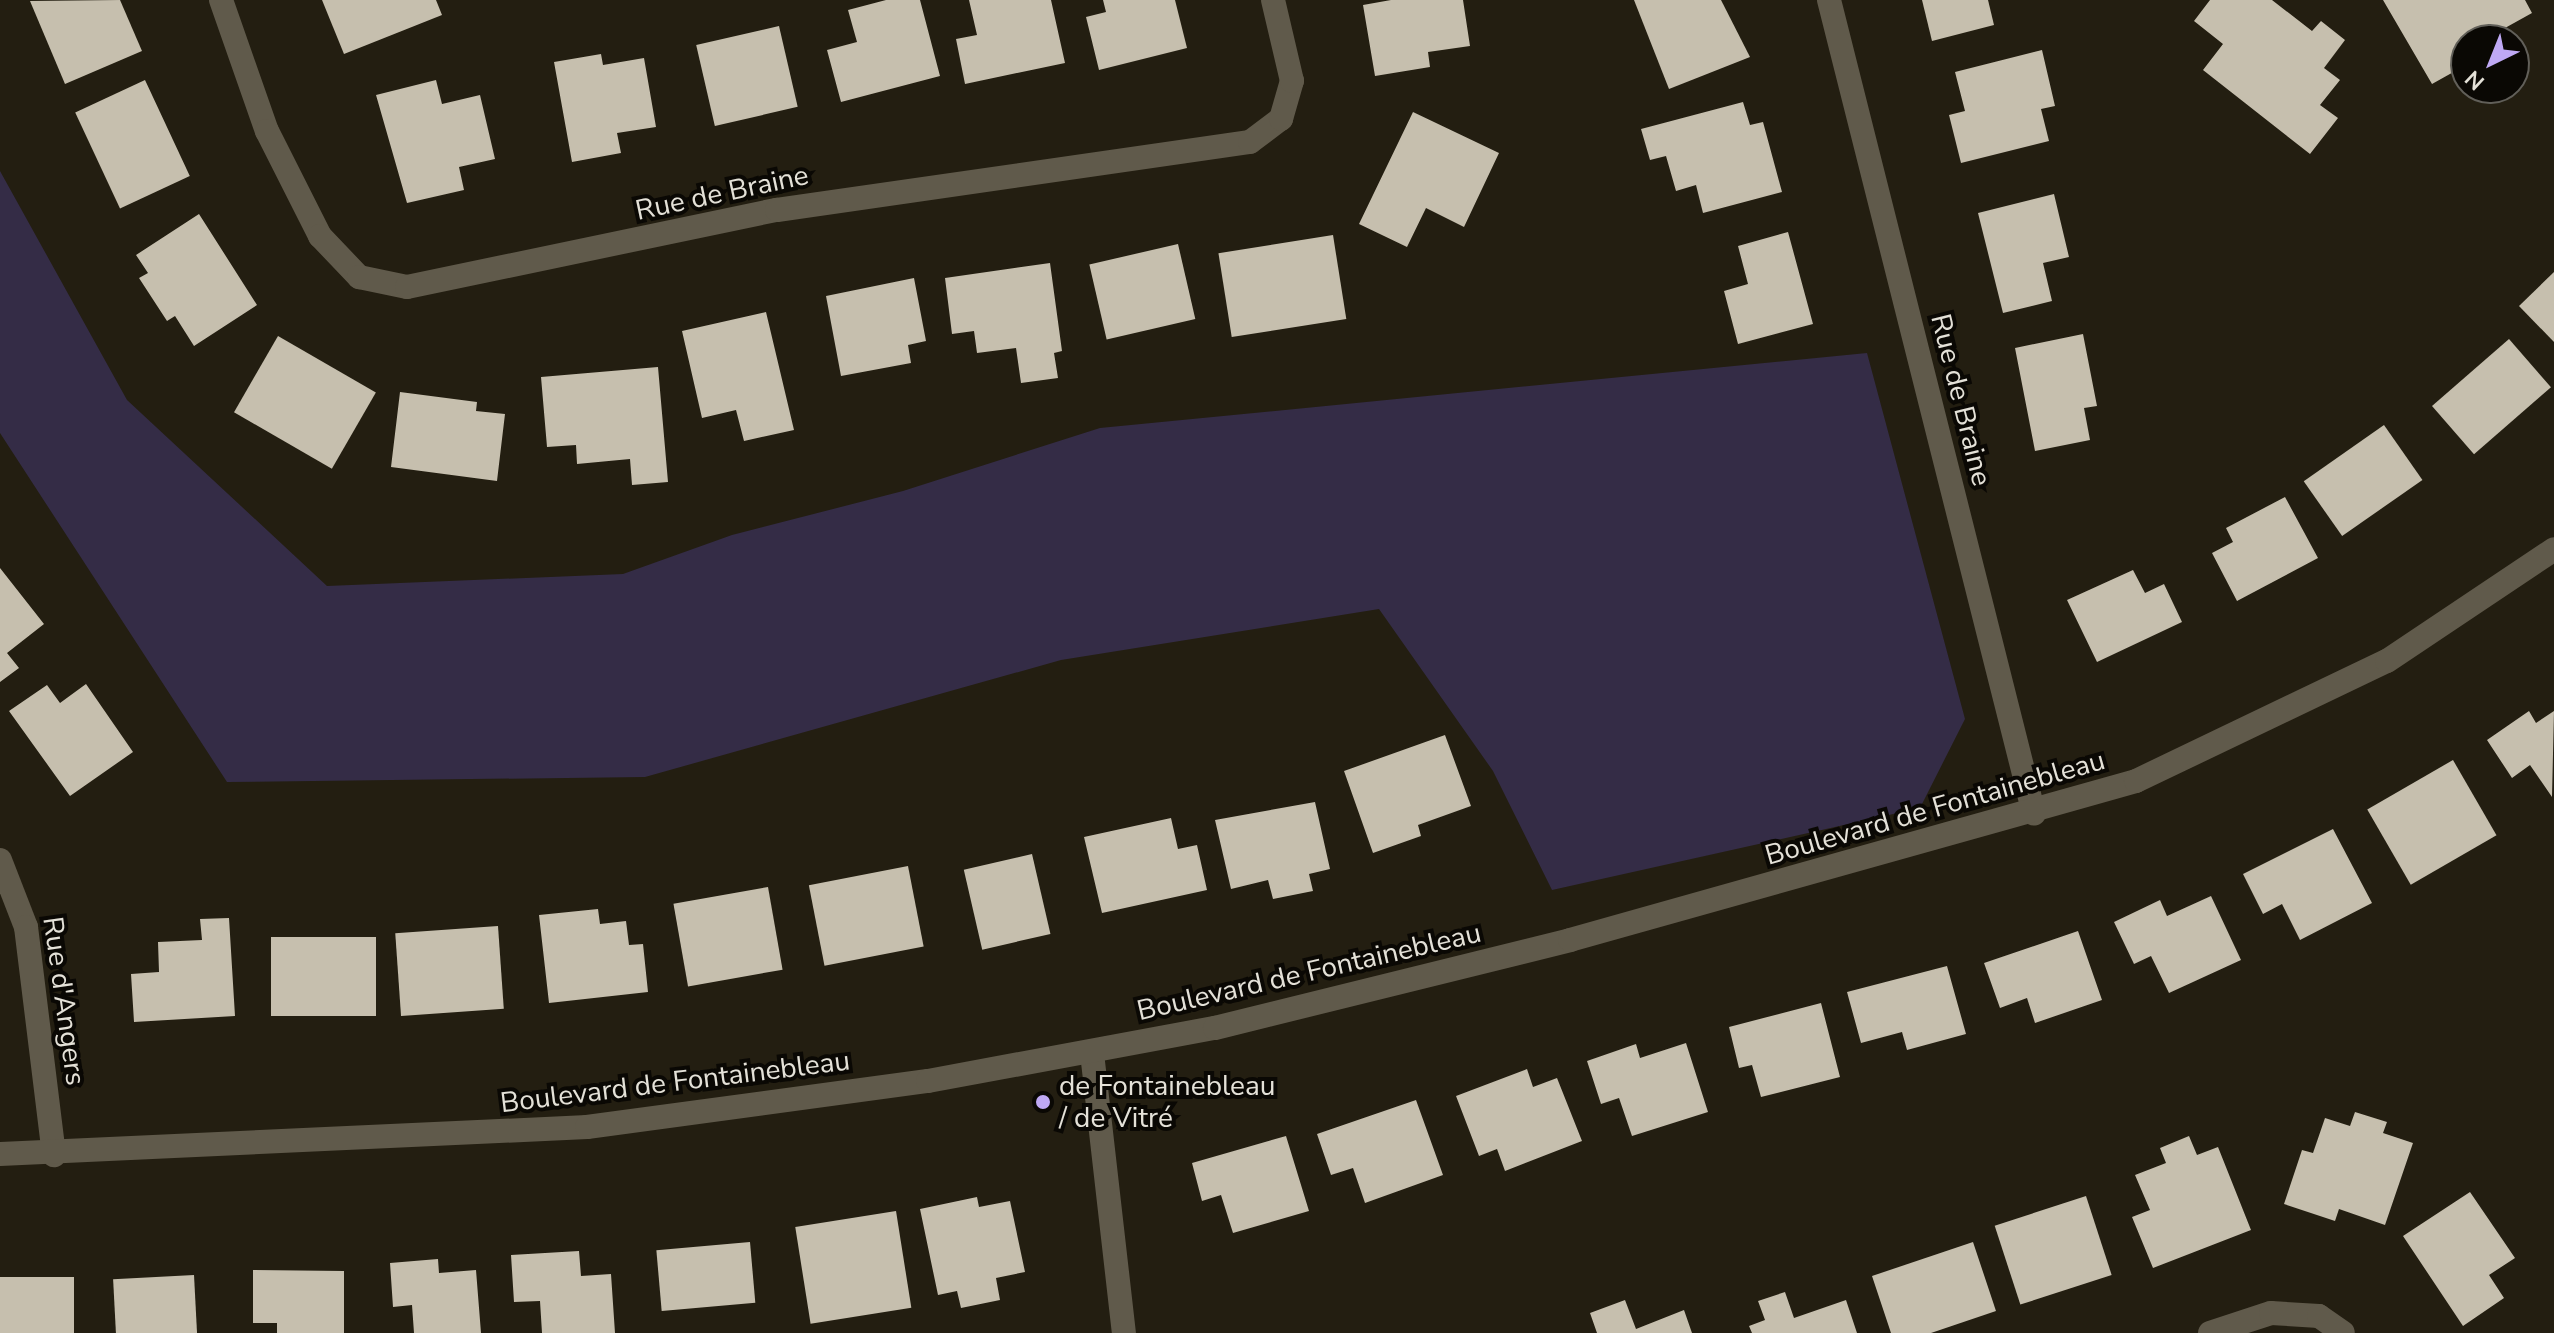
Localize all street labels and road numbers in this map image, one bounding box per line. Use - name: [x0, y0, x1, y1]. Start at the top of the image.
- street label: Rue de Braine: [632, 158, 812, 228]
- street label: Rue de Braine: [1923, 311, 1999, 489]
- street label: Boulevard de Fontainebleau: [1761, 743, 2109, 873]
- street label: Rue d'Angers: [36, 914, 92, 1088]
- street label: Boulevard de Fontainebleau: [1134, 916, 1484, 1028]
- street label: Boulevard de Fontainebleau: [498, 1044, 852, 1120]

